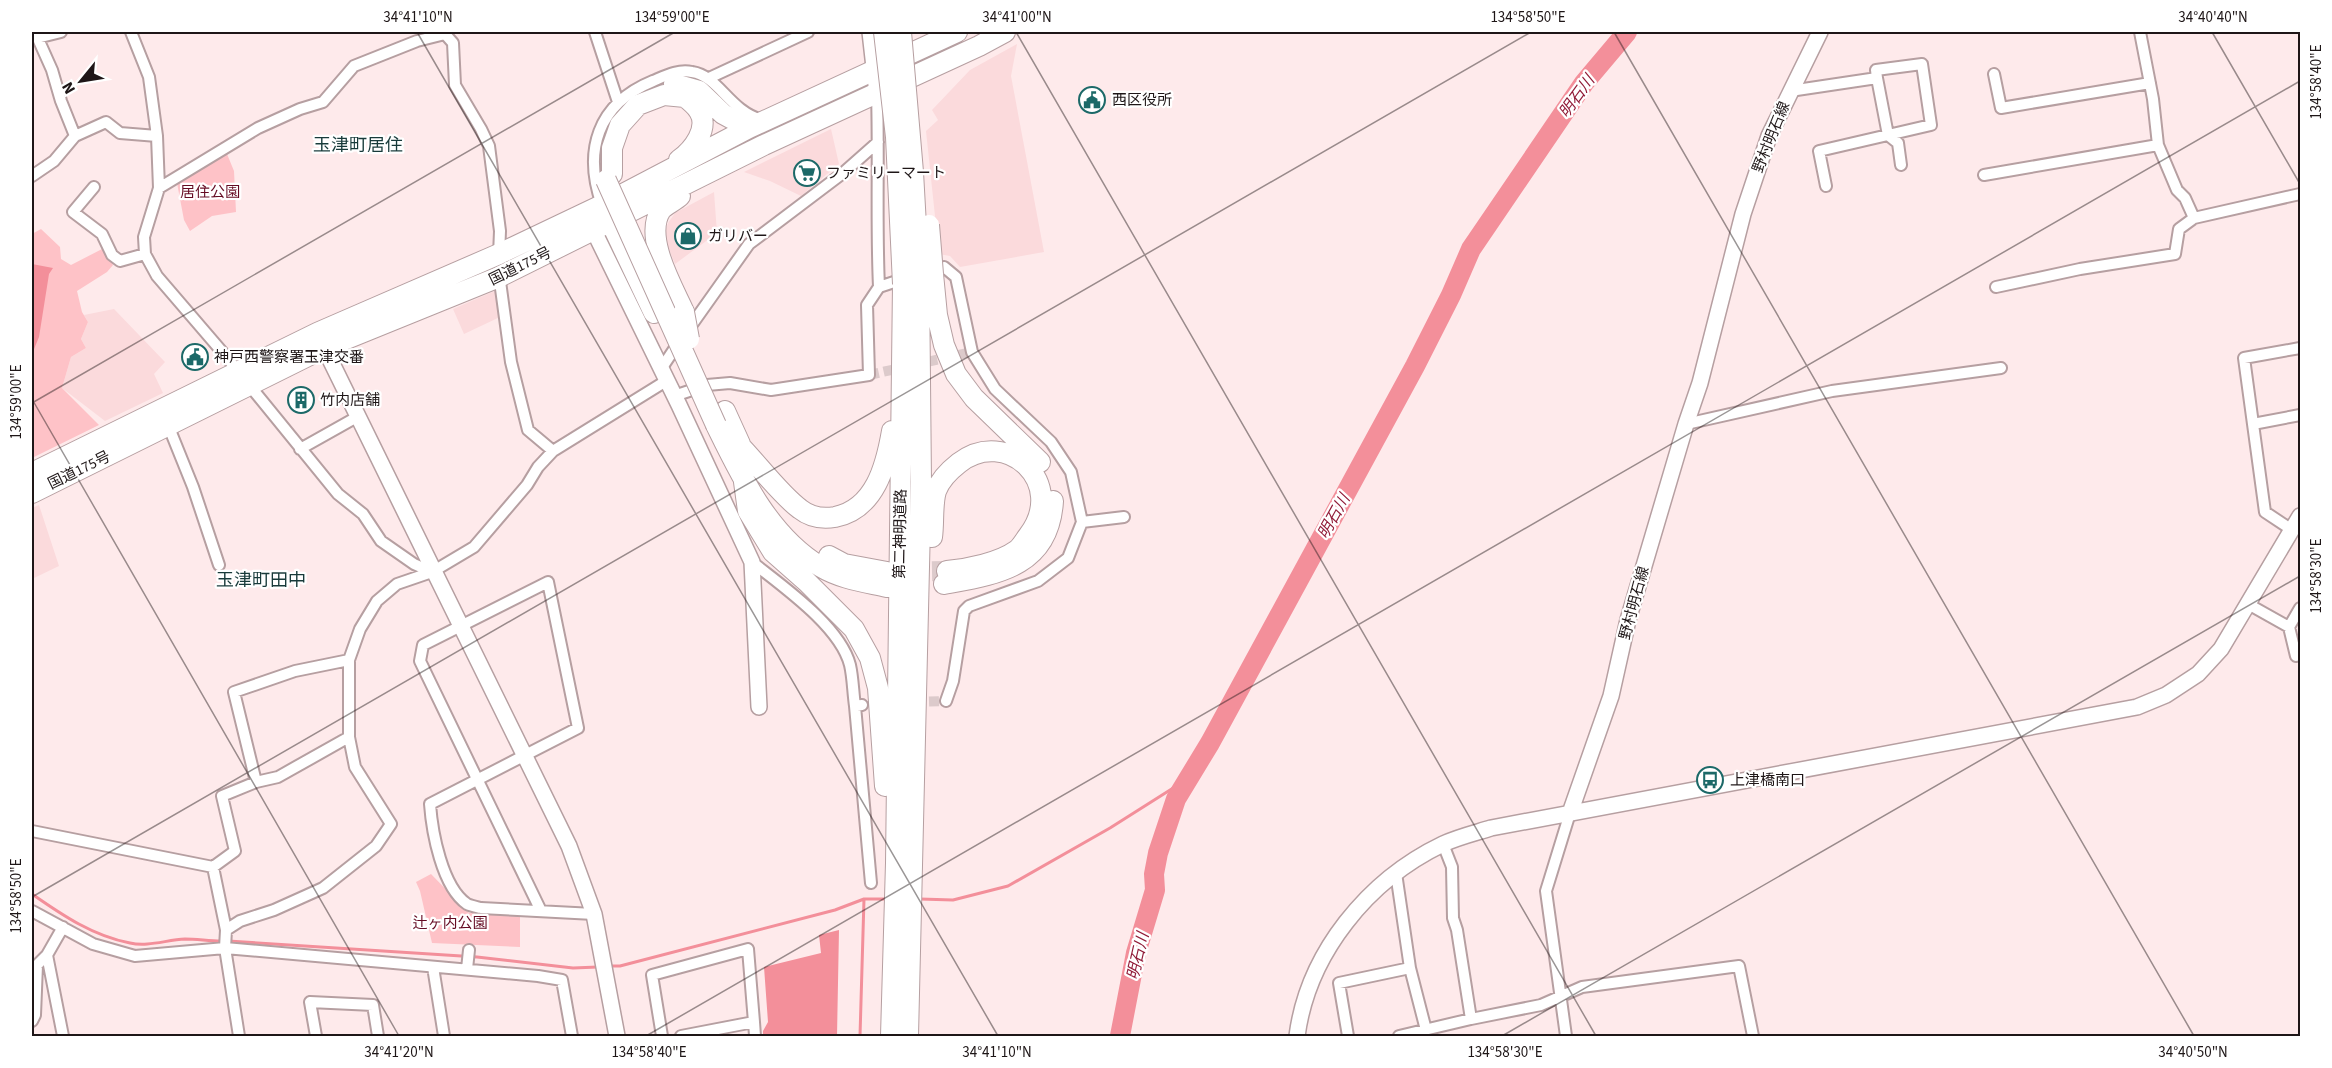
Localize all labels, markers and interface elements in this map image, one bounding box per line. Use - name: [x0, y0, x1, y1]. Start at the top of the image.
- text: 34°41'10"N: [383, 7, 453, 28]
- text: 134°59'00"E: [634, 7, 710, 28]
- text: 34°41'00"N: [982, 7, 1052, 28]
- text: 134°58'50"E: [1490, 7, 1566, 28]
- text: 34°40'40"N: [2178, 7, 2248, 28]
- text: 134°58'40"E: [2306, 44, 2327, 120]
- north arrow: [51, 51, 111, 111]
- water label: 明石川: [1554, 69, 1601, 122]
- text: N: [57, 78, 81, 98]
- public building icon: 西区役所: [1077, 85, 1107, 115]
- place label: 西区役所: [1112, 90, 1172, 111]
- street label: 野村明石線: [1748, 98, 1795, 176]
- district label: 玉津町居住: [313, 133, 403, 158]
- supermarket icon: ファミリーマート: [792, 158, 822, 188]
- place label: ファミリーマート: [826, 163, 946, 184]
- park label: 居住公園: [180, 182, 240, 203]
- shop icon: ガリバー: [673, 221, 703, 251]
- place label: ガリバー: [708, 226, 768, 247]
- street label: 国道175号: [485, 242, 555, 291]
- public building icon: 神戸西警察署玉津交番: [180, 342, 210, 372]
- place label: 神戸西警察署玉津交番: [214, 347, 364, 368]
- text: 134°59'00"E: [6, 364, 27, 440]
- building icon: 竹内店舗: [286, 385, 316, 415]
- place label: 竹内店舗: [320, 390, 380, 411]
- street label: 国道175号: [44, 446, 114, 495]
- water label: 明石川: [1313, 488, 1356, 543]
- street label: 第二神明道路: [889, 489, 912, 579]
- text: 134°58'30"E: [2306, 538, 2327, 614]
- street label: 野村明石線: [1615, 564, 1654, 642]
- district label: 玉津町田中: [216, 568, 306, 593]
- bus stop icon: 上津橋南口: [1695, 765, 1725, 795]
- place label: 上津橋南口: [1730, 770, 1805, 791]
- text: 134°58'50"E: [6, 858, 27, 934]
- park label: 辻ヶ内公園: [412, 913, 488, 934]
- water label: 明石川: [1122, 928, 1155, 982]
- text: 34°41'20"N: [364, 1042, 434, 1063]
- text: 134°58'40"E: [611, 1042, 687, 1063]
- text: 34°41'10"N: [962, 1042, 1032, 1063]
- text: 134°58'30"E: [1467, 1042, 1543, 1063]
- text: 34°40'50"N: [2158, 1042, 2228, 1063]

